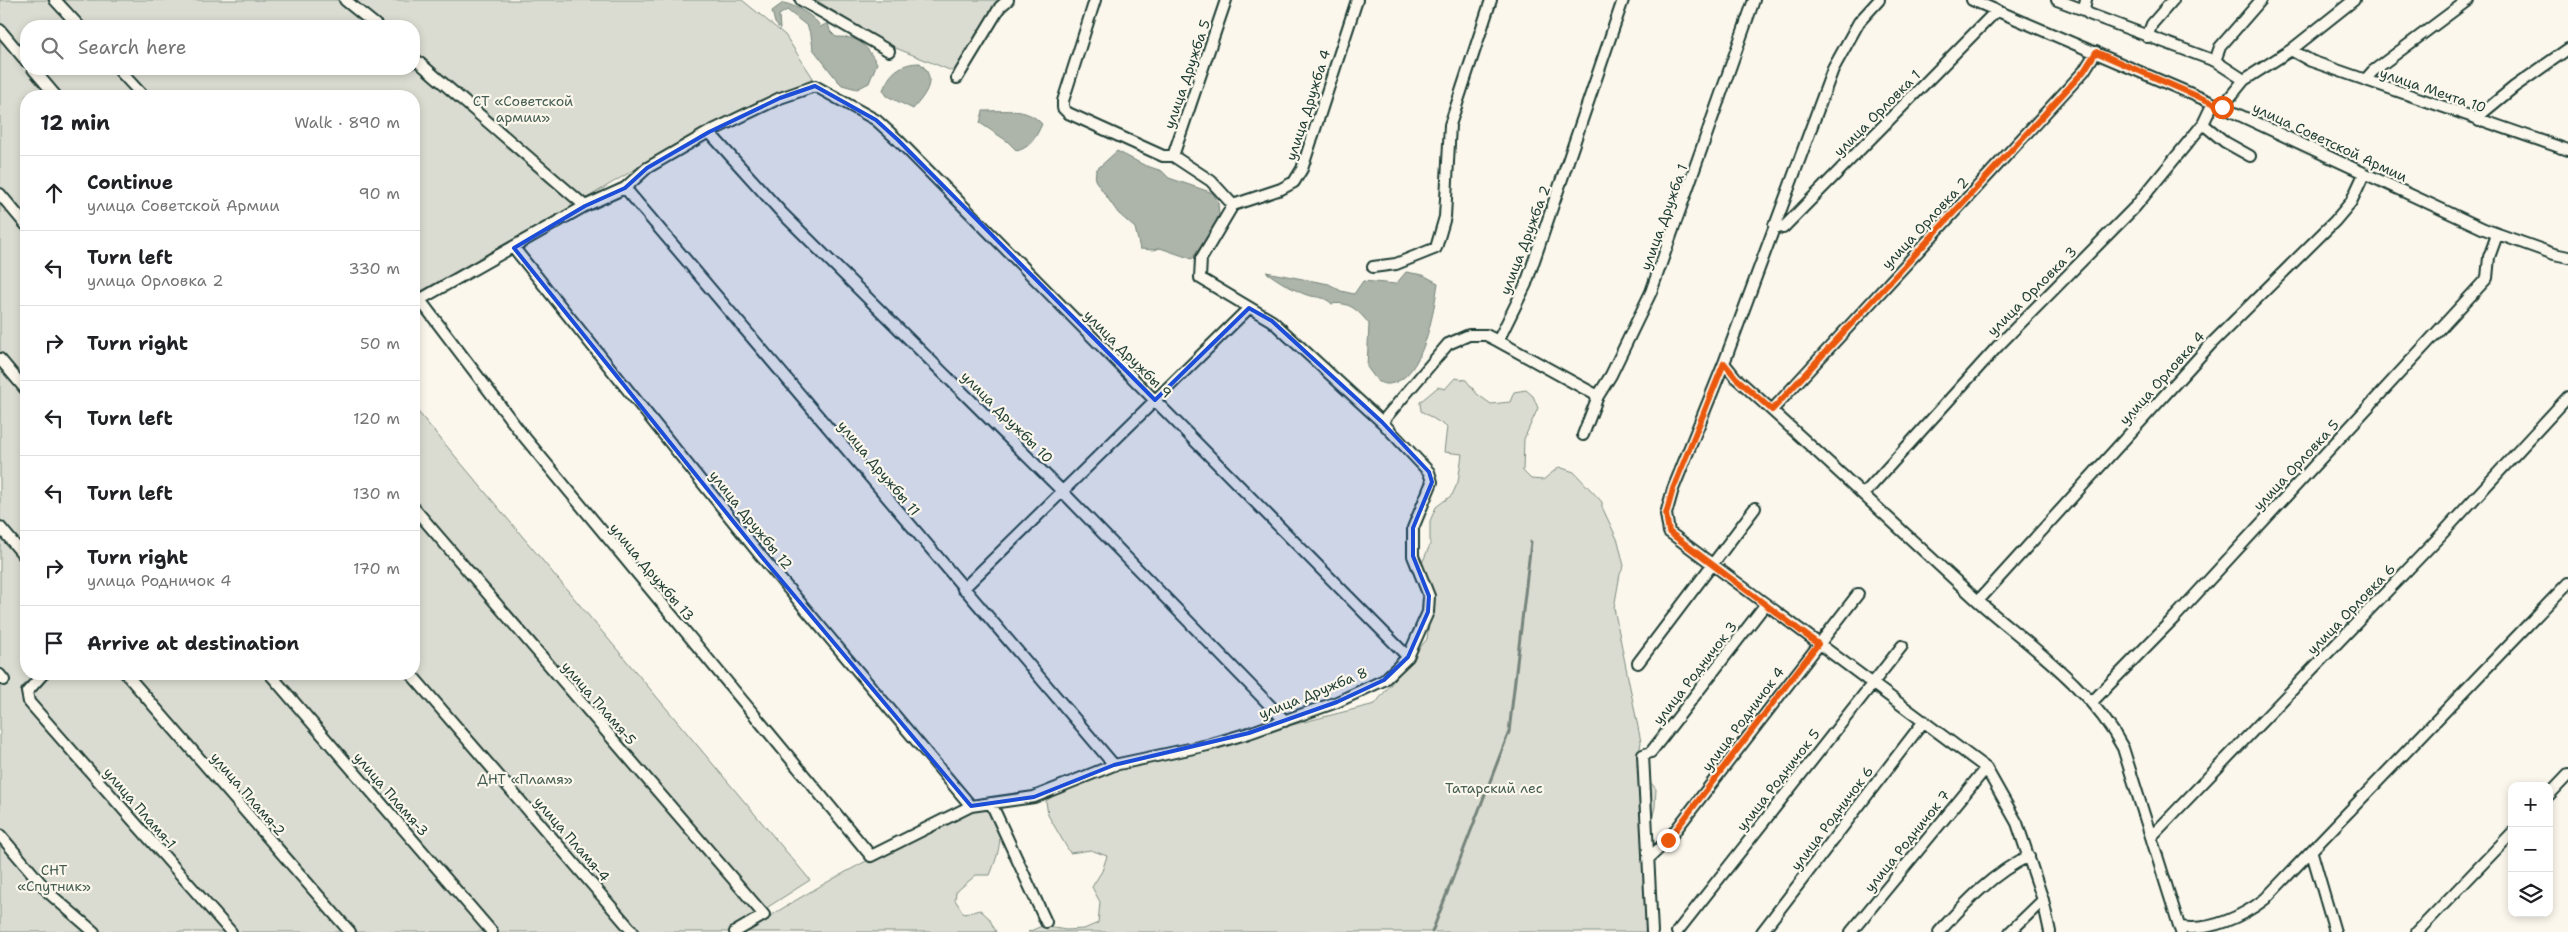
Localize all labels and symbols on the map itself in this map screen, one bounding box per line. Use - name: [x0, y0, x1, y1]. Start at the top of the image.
- street label: улица Дружба 5: [1160, 17, 1214, 131]
- street label: улица Дружба 4: [1282, 47, 1334, 163]
- street label: улица Мечта 10: [2378, 63, 2488, 117]
- street label: улица Орловка 1: [1830, 66, 1924, 160]
- park label: СТ «Советской армии»: [473, 92, 573, 126]
- route start: [2211, 96, 2234, 119]
- street label: улица Советской Армии: [2250, 98, 2410, 186]
- street label: улица Дружба 1: [1636, 161, 1692, 273]
- street label: улица Орловка 2: [1878, 173, 1972, 273]
- street label: улица Дружба 2: [1496, 183, 1554, 297]
- street label: улица Орловка 3: [1983, 242, 2081, 340]
- street label: улица Дружбы 9: [1080, 306, 1176, 402]
- street label: улица Орловка 4: [2115, 327, 2209, 428]
- street label: улица Дружбы 10: [957, 367, 1057, 467]
- street label: улица Орловка 5: [2249, 416, 2343, 514]
- street label: улица Дружбы 11: [834, 417, 924, 519]
- street label: улица Дружбы 12: [706, 467, 796, 573]
- street label: улица Дружбы 13: [606, 519, 698, 625]
- street label: улица Орловка 6: [2303, 560, 2399, 658]
- street label: улица Родничок 3: [1649, 618, 1741, 728]
- street label: улица Пламя-5: [558, 658, 640, 748]
- street label: улица Дружба 8: [1256, 663, 1370, 723]
- street label: улица Родничок 4: [1698, 663, 1788, 775]
- street label: улица Родничок 5: [1732, 725, 1824, 835]
- street label: улица Пламя-2: [207, 748, 289, 840]
- street label: улица Пламя-3: [350, 748, 432, 840]
- street label: улица Родничок 6: [1787, 762, 1877, 874]
- street label: улица Пламя-1: [100, 764, 180, 852]
- park label: ДНТ «Пламя»: [477, 770, 573, 788]
- park label: Татарский лес: [1445, 779, 1543, 797]
- street label: улица Родничок 7: [1860, 786, 1954, 896]
- street label: улица Пламя-4: [530, 793, 614, 885]
- route end: [1657, 829, 1680, 852]
- park label: СНТ «Спутник»: [17, 861, 91, 895]

